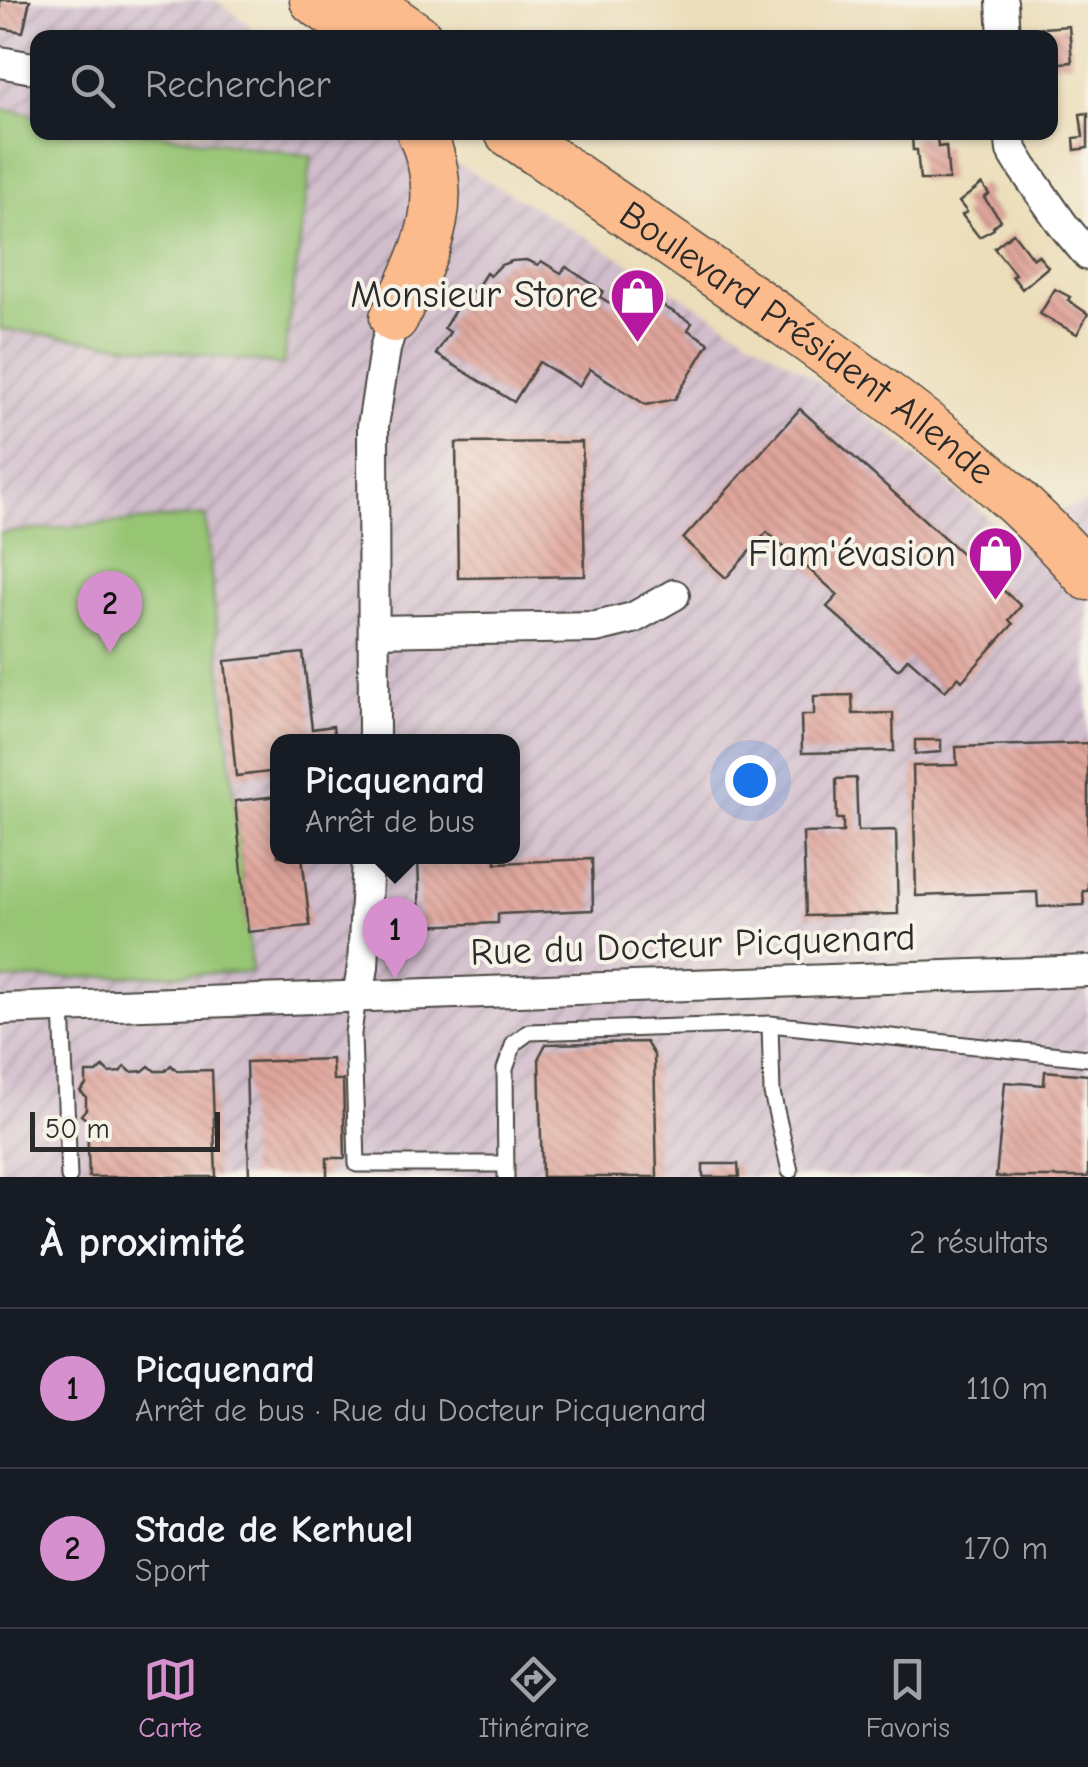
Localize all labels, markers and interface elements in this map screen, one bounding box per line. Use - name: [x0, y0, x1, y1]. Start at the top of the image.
- search box: [30, 30, 1058, 140]
- icon: search: [65, 58, 120, 113]
- text: Rechercher: [145, 63, 331, 107]
- street label: Boulevard Président Allende: [611, 192, 1003, 494]
- shop icon: Monsieur Store: [607, 265, 667, 344]
- place label: Monsieur Store: [350, 273, 598, 317]
- shop icon: Flam'évasion: [965, 524, 1025, 603]
- place label: Flam'évasion: [748, 532, 956, 576]
- pin: 2: [78, 570, 142, 653]
- popup: [270, 734, 520, 864]
- your location: [725, 755, 776, 806]
- text: Picquenard: [305, 759, 485, 803]
- text: Arrêt de bus: [305, 803, 474, 840]
- pin: 1: [362, 896, 428, 979]
- street label: Rue du Docteur Picquenard: [470, 915, 916, 975]
- scale bar: [30, 1107, 220, 1152]
- text: 50 m: [45, 1113, 110, 1145]
- text: À proximité: [40, 1218, 245, 1267]
- text: 2 résultats: [909, 1224, 1048, 1261]
- text: Picquenard: [135, 1348, 315, 1392]
- text: 1: [66, 1370, 79, 1407]
- text: 110 m: [966, 1370, 1048, 1407]
- text: Arrêt de bus · Rue du Docteur Picquenard: [135, 1392, 706, 1429]
- text: Stade de Kerhuel: [135, 1508, 413, 1552]
- text: 2: [65, 1530, 80, 1567]
- text: 170 m: [964, 1530, 1048, 1567]
- text: Sport: [135, 1552, 208, 1589]
- tab: Carte: [138, 1652, 202, 1744]
- tab: Itinéraire: [479, 1652, 589, 1744]
- tab: Favoris: [866, 1652, 950, 1744]

